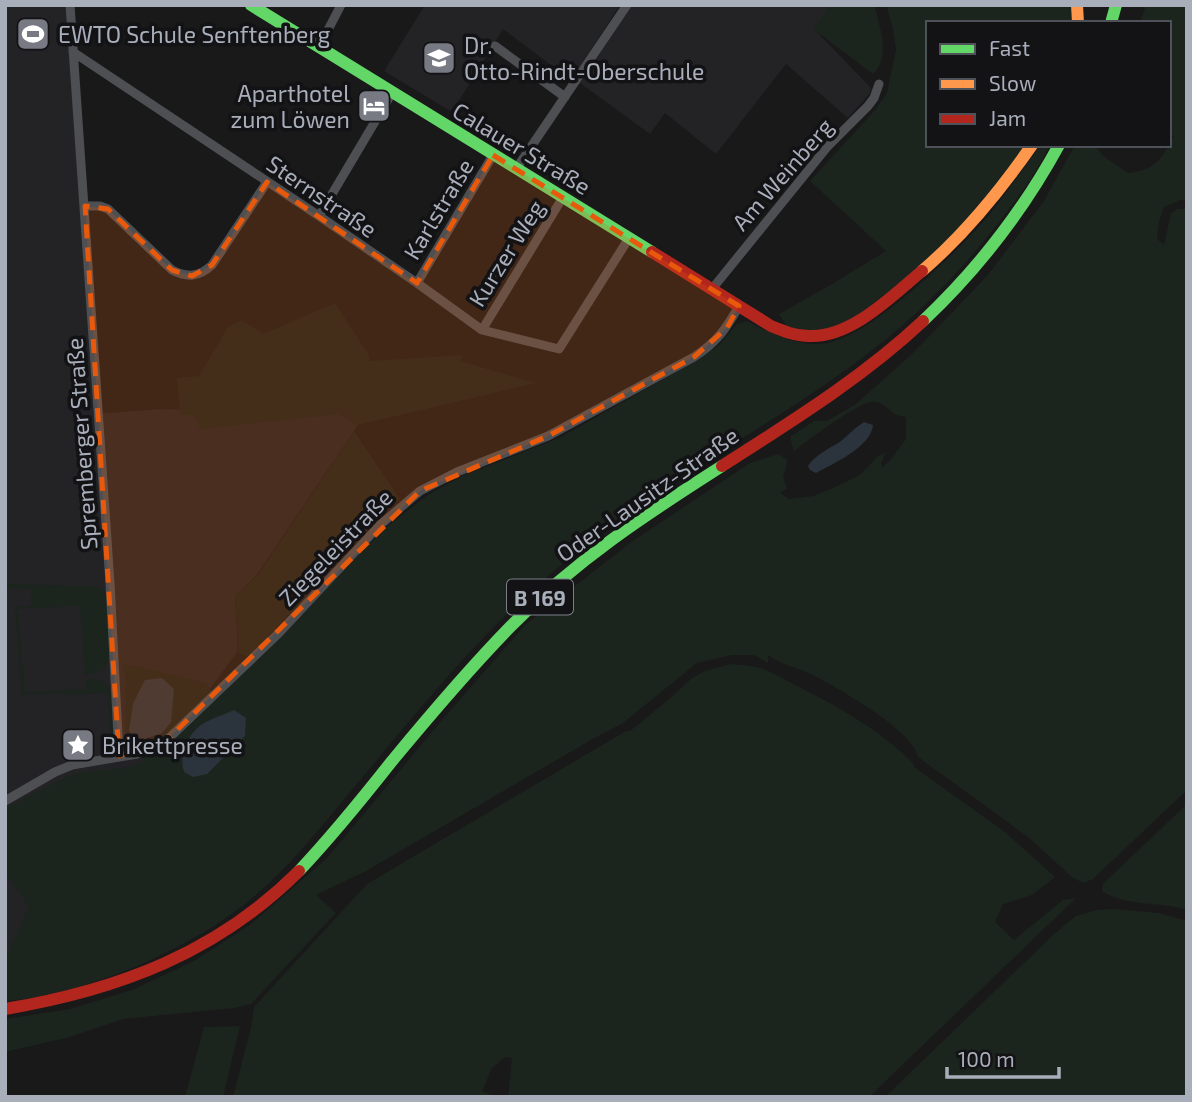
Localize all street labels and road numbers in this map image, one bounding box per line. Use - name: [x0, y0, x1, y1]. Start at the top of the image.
- street label: Calauer Straße: [448, 96, 596, 200]
- street label: Am Weinberg: [726, 112, 838, 236]
- street label: Sternstraße: [262, 149, 382, 243]
- street label: Karlstraße: [397, 154, 479, 264]
- street label: Kurzer Weg: [462, 195, 550, 311]
- street label: Spremberger Straße: [60, 337, 102, 551]
- street label: Oder-Lausitz-Straße: [551, 421, 743, 567]
- street label: Ziegeleistraße: [272, 483, 398, 611]
- road number: B 169: [507, 580, 573, 614]

